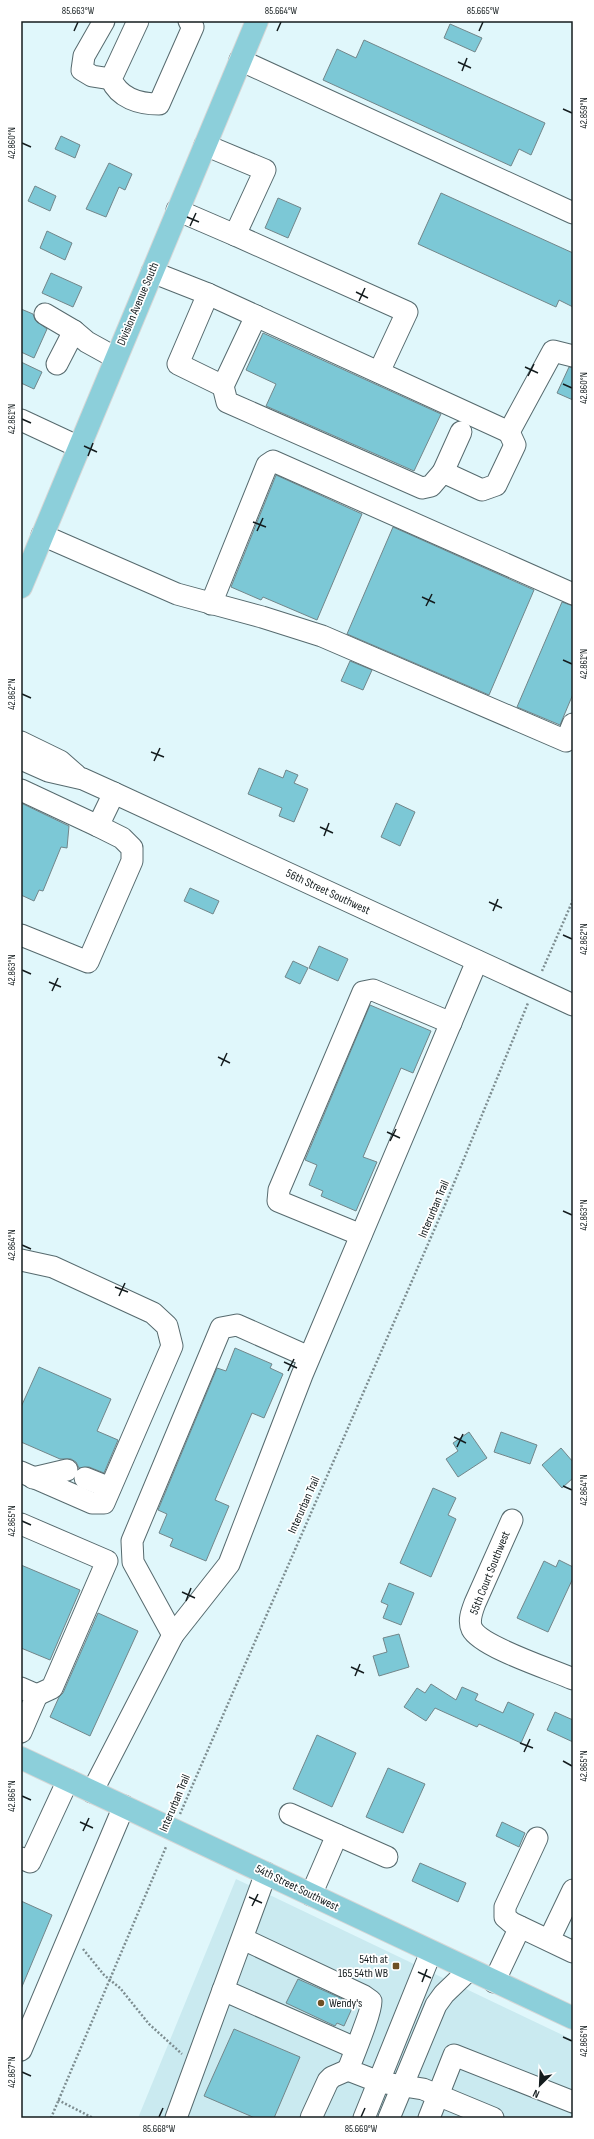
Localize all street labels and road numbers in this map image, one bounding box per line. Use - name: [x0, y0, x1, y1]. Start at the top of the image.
- street label: Division Avenue South: [114, 260, 162, 348]
- street label: 56th Street Southwest: [283, 866, 373, 918]
- street label: Interurban Trail: [415, 1178, 453, 1240]
- street label: Interurban Trail: [285, 1474, 323, 1536]
- street label: 55th Court Southwest: [466, 1529, 514, 1617]
- street label: Interurban Trail: [156, 1772, 194, 1834]
- street label: 54th Street Southwest: [253, 1861, 342, 1915]

